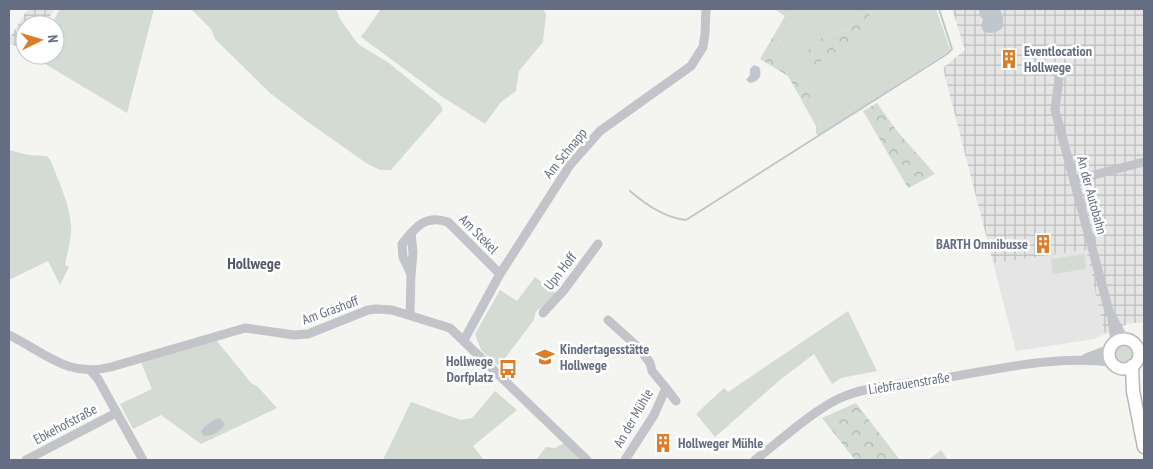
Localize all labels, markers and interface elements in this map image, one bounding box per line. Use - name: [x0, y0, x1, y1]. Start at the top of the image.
- north arrow: [15, 15, 65, 65]
- text: N: [44, 34, 62, 43]
- place label: Eventlocation Hollwege: [1024, 42, 1092, 76]
- building icon: Eventlocation Hollwege: [998, 48, 1020, 70]
- street label: Am Schnapp: [539, 124, 591, 182]
- street label: An der Autobahn: [1073, 154, 1111, 236]
- street label: Am Stekel: [455, 210, 503, 258]
- building icon: BARTH Omnibusse: [1032, 233, 1054, 255]
- place label: BARTH Omnibusse: [936, 235, 1028, 253]
- street label: Upn Hoff: [540, 248, 581, 294]
- district label: Hollwege: [227, 253, 281, 273]
- street label: Am Grashoff: [299, 291, 361, 329]
- place label: Kindertagesstätte Hollwege: [560, 340, 649, 374]
- school or university icon: Kindertagesstätte Hollwege: [534, 346, 556, 368]
- place label: Hollwege Dorfplatz: [446, 352, 493, 386]
- bus stop icon: Hollwege Dorfplatz: [497, 358, 519, 380]
- street label: Liebfrauenstraße: [867, 368, 951, 398]
- street label: An der Mühle: [609, 385, 657, 450]
- street label: Ebkehofstraße: [30, 400, 100, 448]
- building icon: Hollweger Mühle: [652, 432, 674, 454]
- place label: Hollweger Mühle: [678, 434, 763, 452]

